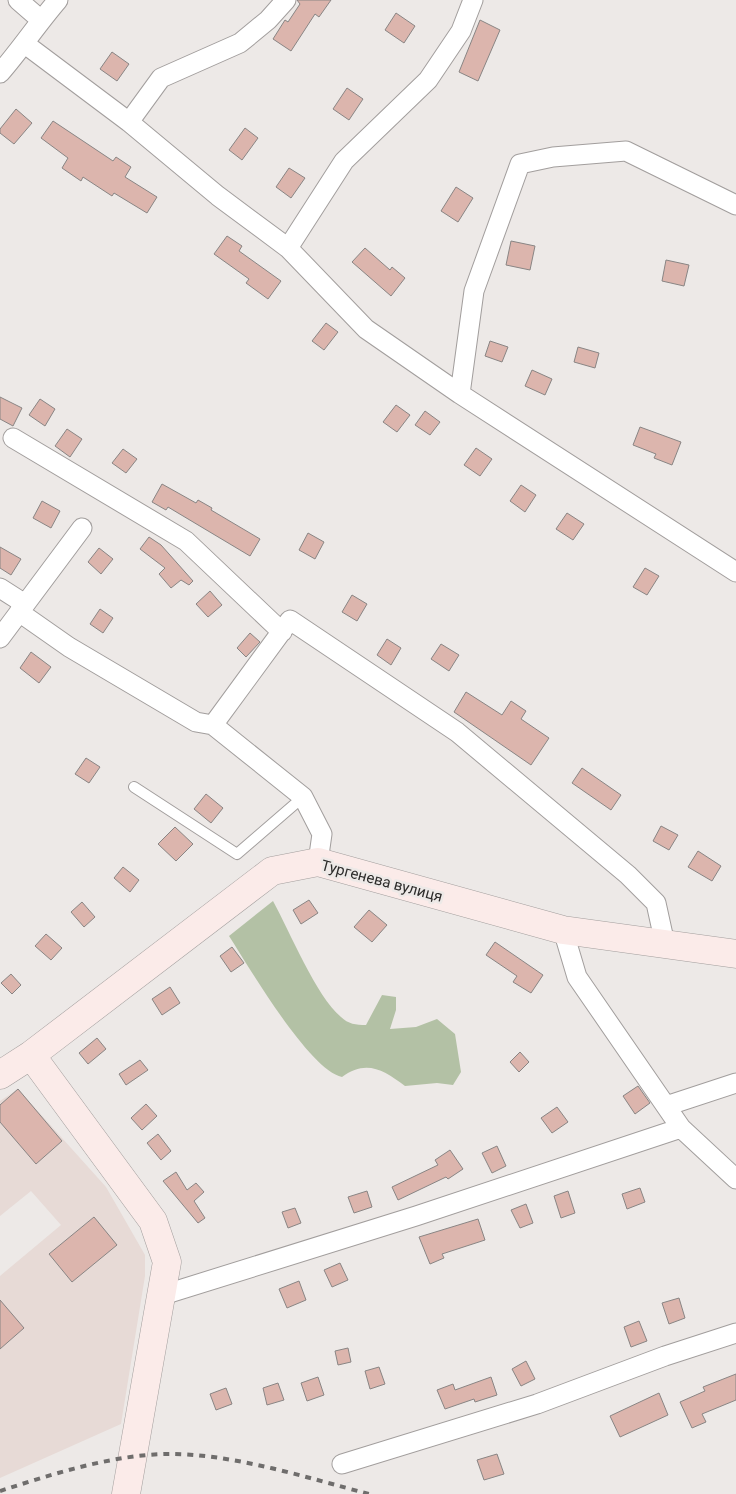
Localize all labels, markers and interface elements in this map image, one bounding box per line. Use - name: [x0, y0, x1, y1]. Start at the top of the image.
- street label: Тургенева вулиця: [319, 856, 445, 906]

